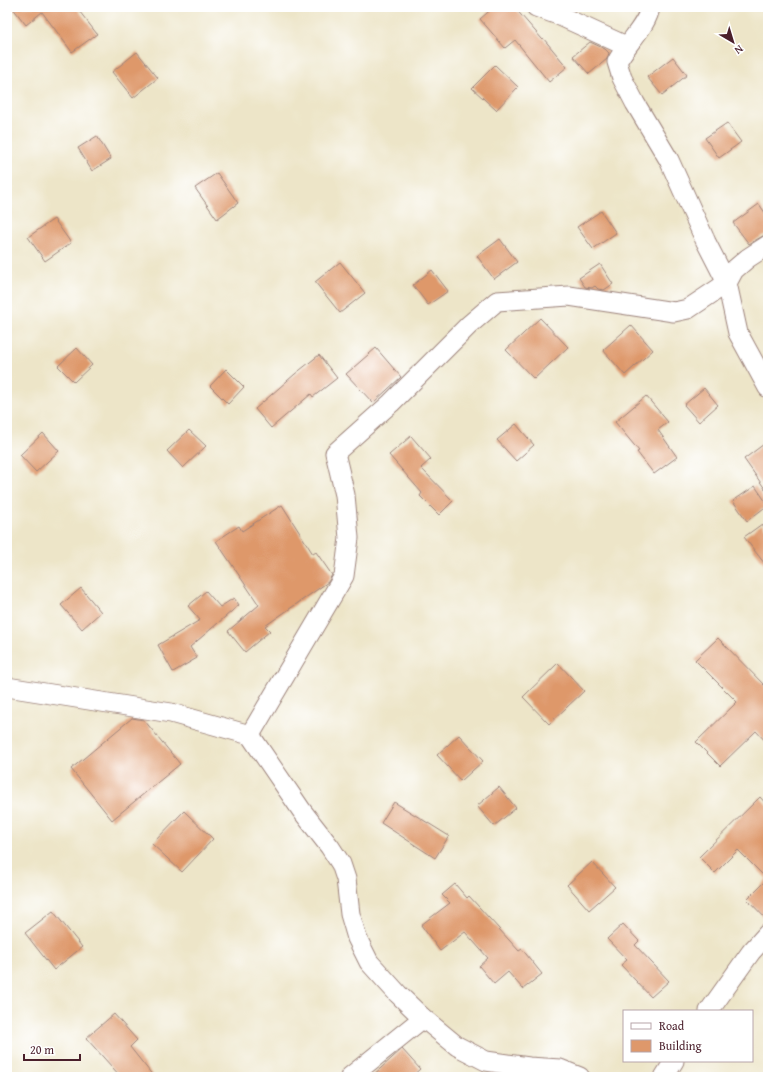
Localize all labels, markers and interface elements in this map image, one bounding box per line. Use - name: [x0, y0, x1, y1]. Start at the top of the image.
- north arrow: [713, 22, 753, 62]
- text: N: [731, 41, 747, 59]
- legend: [623, 1010, 753, 1062]
- text: Road: [659, 1017, 685, 1034]
- scale bar: [24, 1036, 80, 1062]
- text: Building: [659, 1037, 702, 1054]
- text: 20 m: [30, 1041, 54, 1058]

